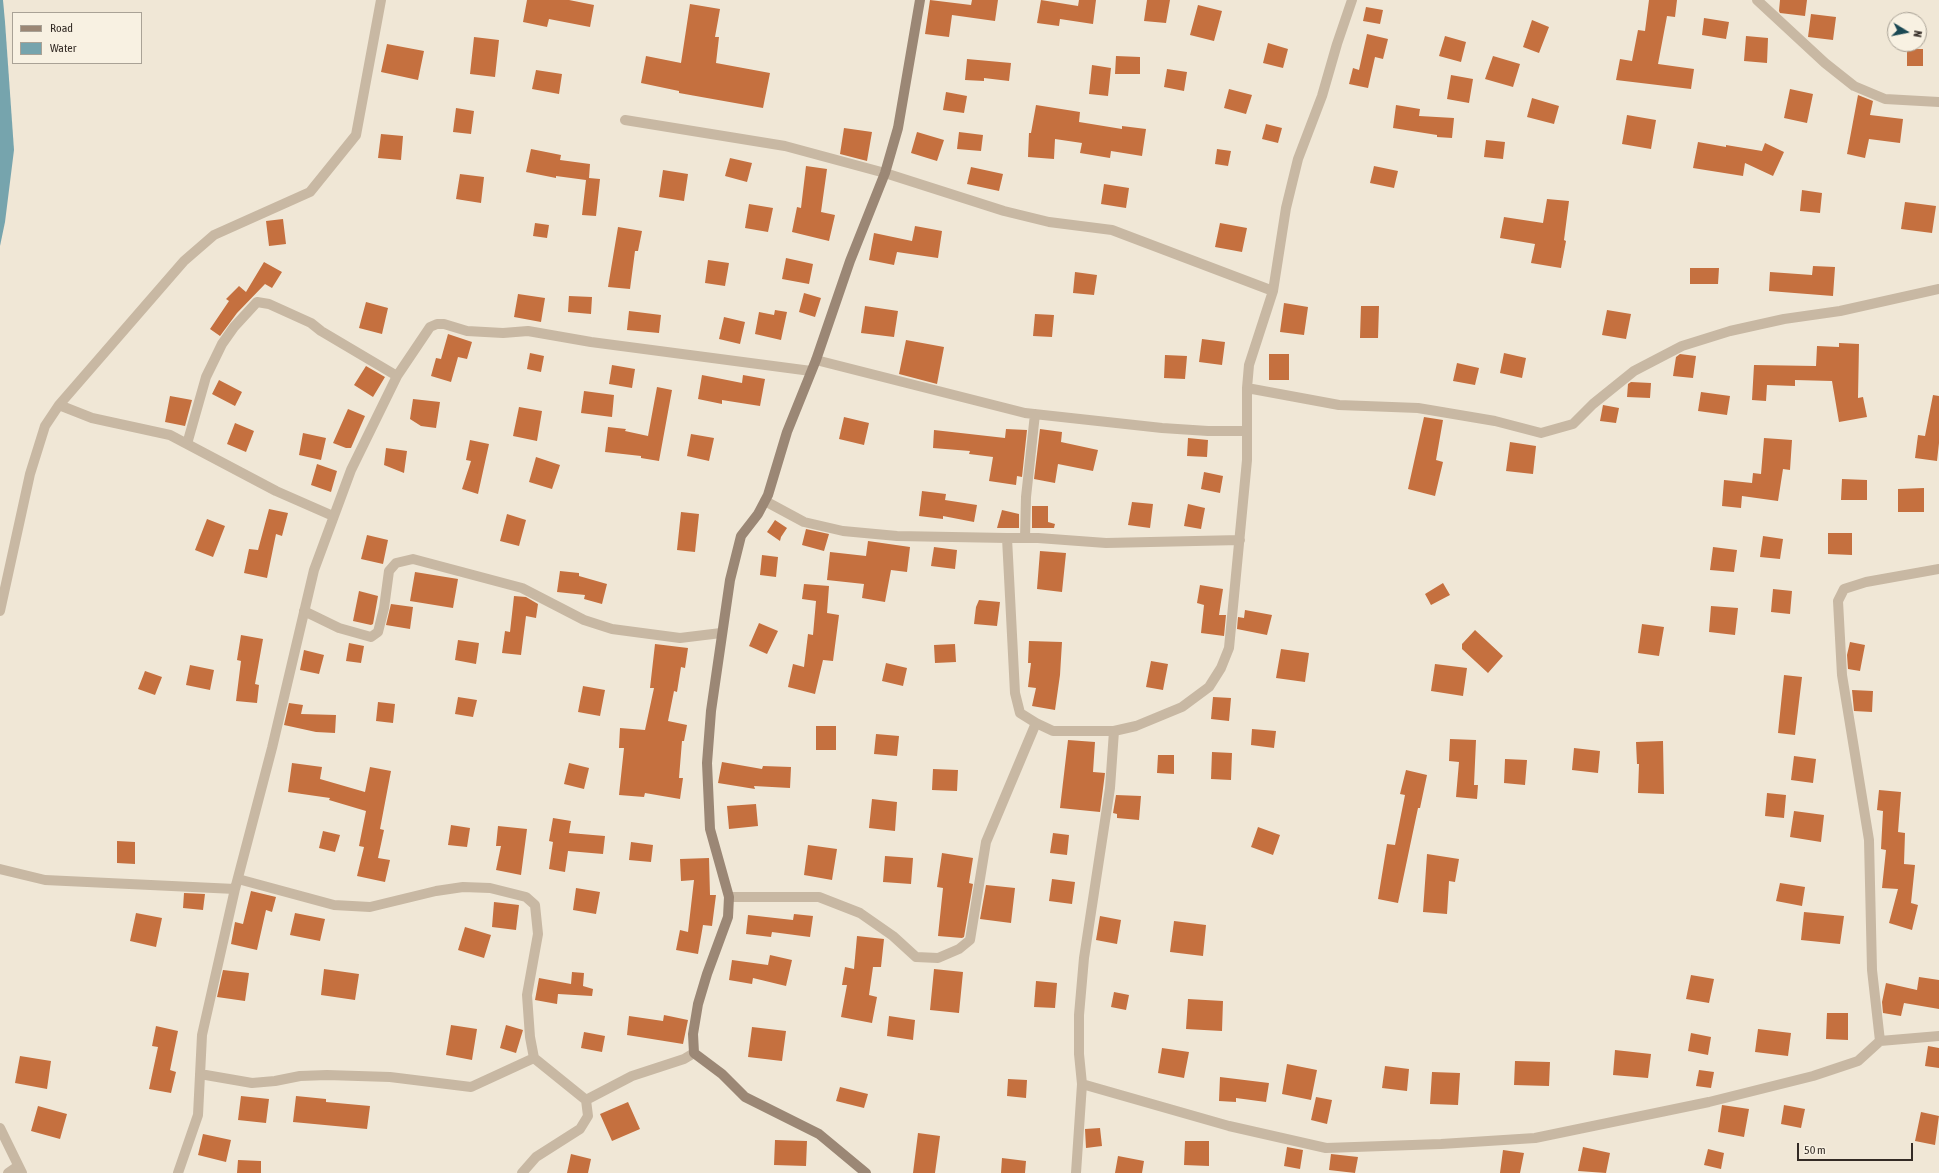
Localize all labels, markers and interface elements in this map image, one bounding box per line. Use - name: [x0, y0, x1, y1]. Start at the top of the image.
- legend: [12, 12, 142, 64]
- north arrow: [1887, 12, 1927, 52]
- text: Road: [50, 21, 73, 35]
- text: N: [1911, 30, 1924, 38]
- text: Water: [50, 41, 76, 55]
- scale bar: [1799, 1135, 1915, 1161]
- text: 50 m: [1804, 1143, 1826, 1157]

